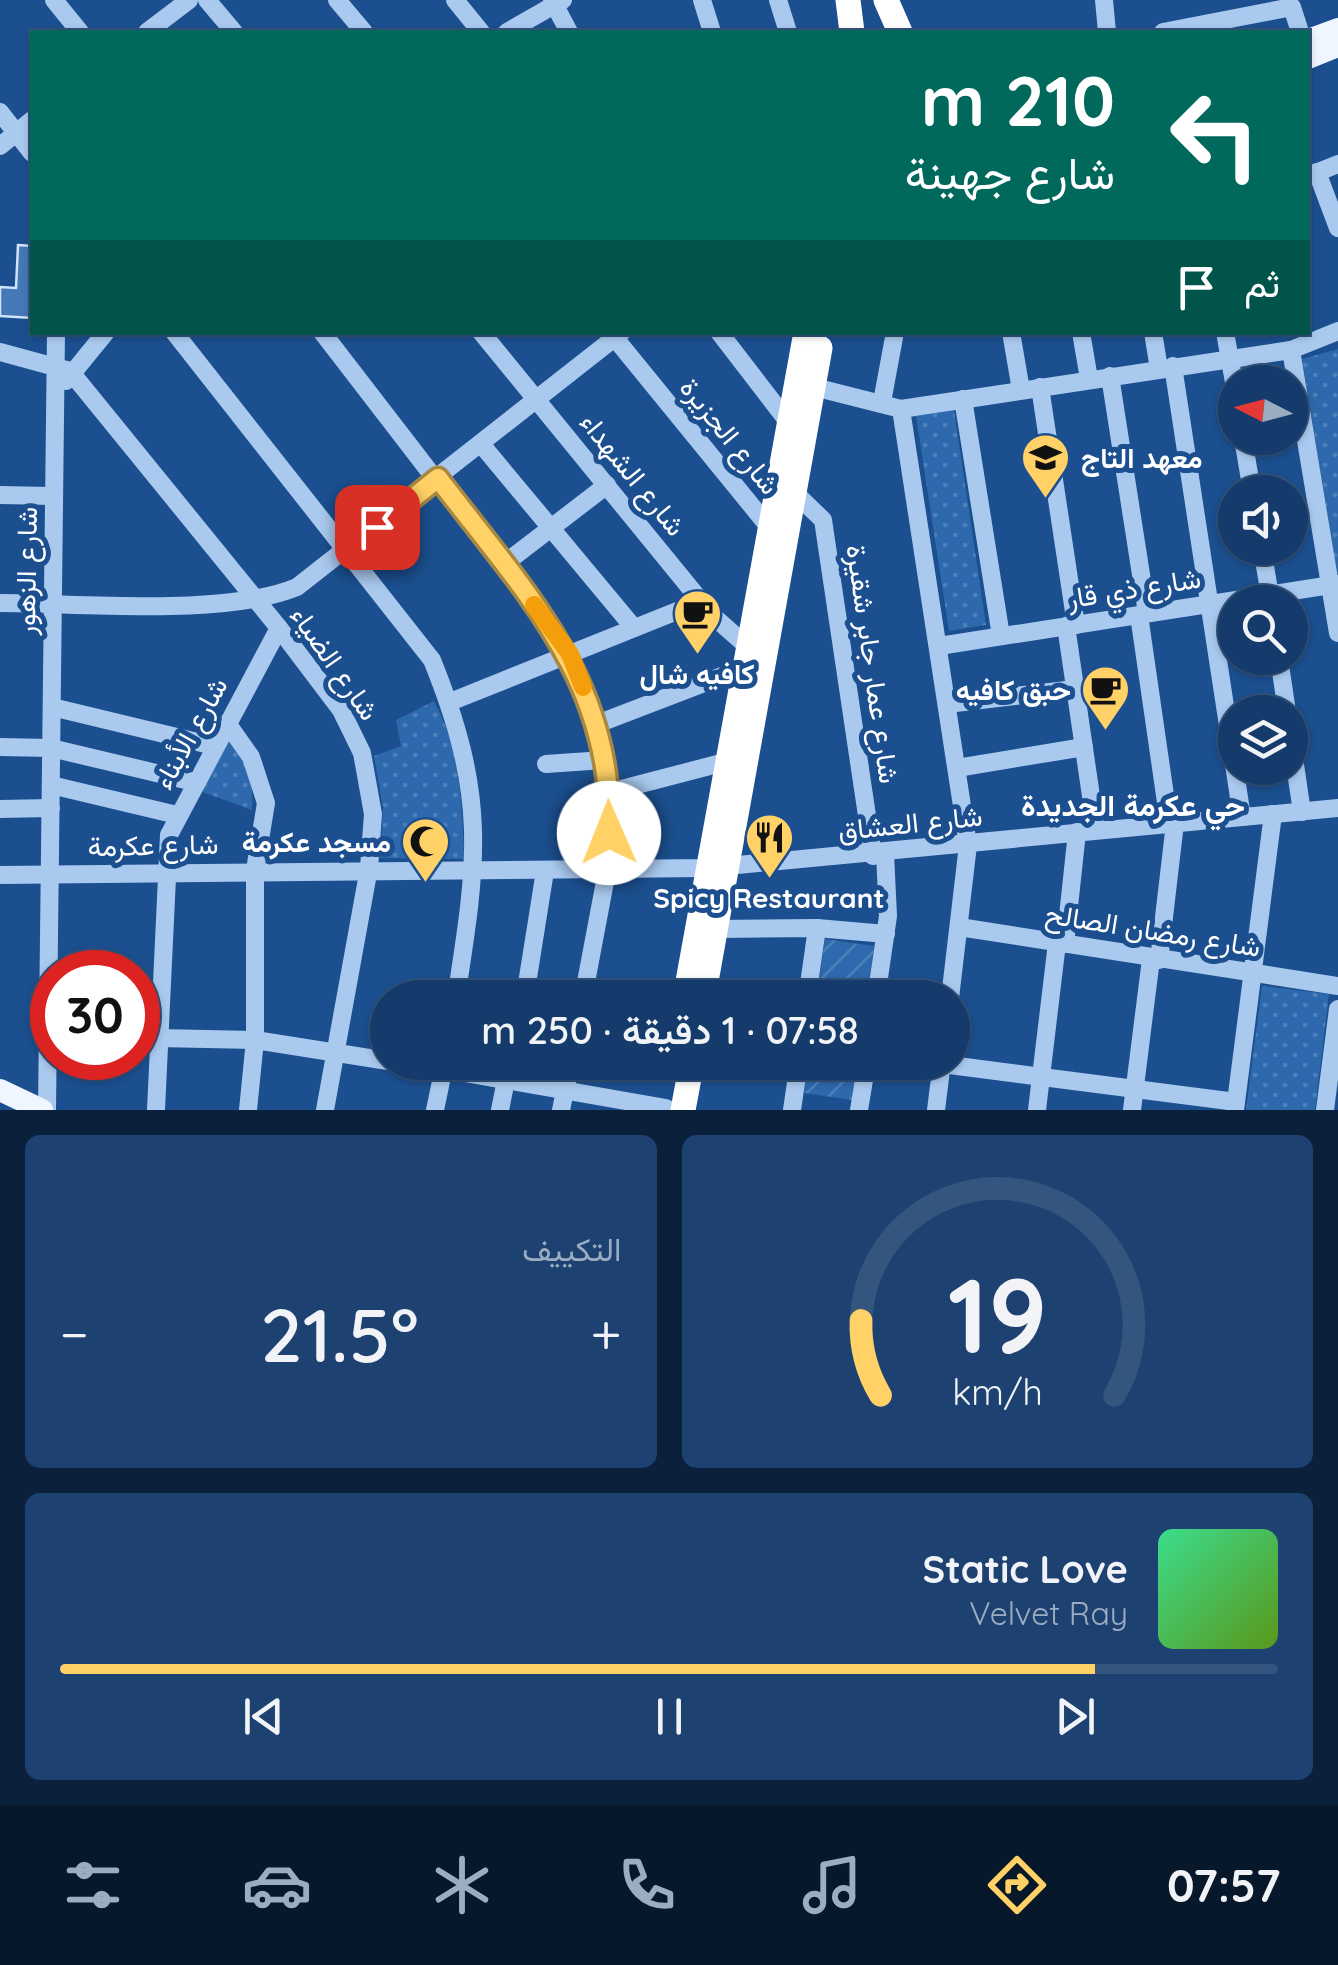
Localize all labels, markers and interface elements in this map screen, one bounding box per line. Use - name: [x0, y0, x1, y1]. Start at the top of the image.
- text: 210 m: [921, 56, 1115, 144]
- icon: left: [1150, 70, 1280, 200]
- text: شارع جهينة: [905, 144, 1115, 200]
- text: ثم: [1244, 259, 1280, 307]
- icon: arrive: [1169, 260, 1224, 315]
- north arrow: [1218, 365, 1308, 455]
- map controls: [1218, 365, 1308, 785]
- street label: شارع الجزيرة: [671, 370, 788, 502]
- street label: شارع الشهداء: [571, 405, 694, 544]
- school or university icon: معهد التاج: [1020, 432, 1072, 500]
- place label: معهد التاج: [1081, 440, 1203, 477]
- button: sound: [1218, 475, 1308, 565]
- pin: [335, 485, 420, 570]
- icon: arrive: [350, 500, 405, 555]
- street label: شارع الزهور: [7, 506, 46, 637]
- street label: شارع عمار جابر شقيرة: [837, 542, 908, 786]
- street label: شارع ذي قار: [1064, 560, 1204, 621]
- button: search: [1218, 585, 1308, 675]
- cafe icon: كافيه شال: [671, 588, 723, 656]
- street label: شارع الضياء: [282, 599, 387, 728]
- place label: كافيه شال: [640, 656, 755, 691]
- cafe icon: حبق كافيه: [1080, 664, 1132, 732]
- street label: شارع الأبناء: [145, 671, 236, 796]
- place label: حبق كافيه: [956, 672, 1071, 707]
- button: layers: [1218, 695, 1308, 785]
- position arrow: [557, 781, 661, 885]
- district label: حي عكرمة الجديدة: [1021, 786, 1245, 831]
- street label: شارع العشاق: [836, 798, 984, 849]
- restaurant icon: Spicy Restaurant: [743, 812, 795, 880]
- mosque icon: مسجد عكرمة: [400, 816, 452, 884]
- place label: مسجد عكرمة: [242, 824, 391, 860]
- street label: شارع عكرمة: [87, 826, 219, 865]
- place label: Spicy Restaurant: [653, 880, 885, 915]
- street label: شارع رمضان الصالح: [1042, 895, 1263, 967]
- speed limit sign: 30: [30, 950, 160, 1080]
- text: 07:58 · 1 دقيقة · 250 m: [481, 1006, 859, 1054]
- text: التكييف: [522, 1229, 622, 1269]
- text: 19: [947, 1249, 1047, 1379]
- text: 21.5°: [260, 1287, 419, 1381]
- text: −: [60, 1299, 89, 1368]
- text: +: [591, 1299, 621, 1368]
- text: km/h: [952, 1369, 1043, 1414]
- text: Static Love: [923, 1545, 1128, 1593]
- text: Velvet Ray: [969, 1593, 1128, 1633]
- icon: previous: [236, 1689, 291, 1744]
- icon: pause: [642, 1689, 697, 1744]
- icon: next: [1048, 1689, 1103, 1744]
- icon: filters: [58, 1850, 128, 1920]
- icon: car: [242, 1850, 312, 1920]
- icon: climate: [427, 1850, 497, 1920]
- icon: phone: [612, 1850, 682, 1920]
- icon: music: [797, 1850, 867, 1920]
- icon: directions: [982, 1850, 1052, 1920]
- text: 07:57: [1167, 1857, 1281, 1913]

